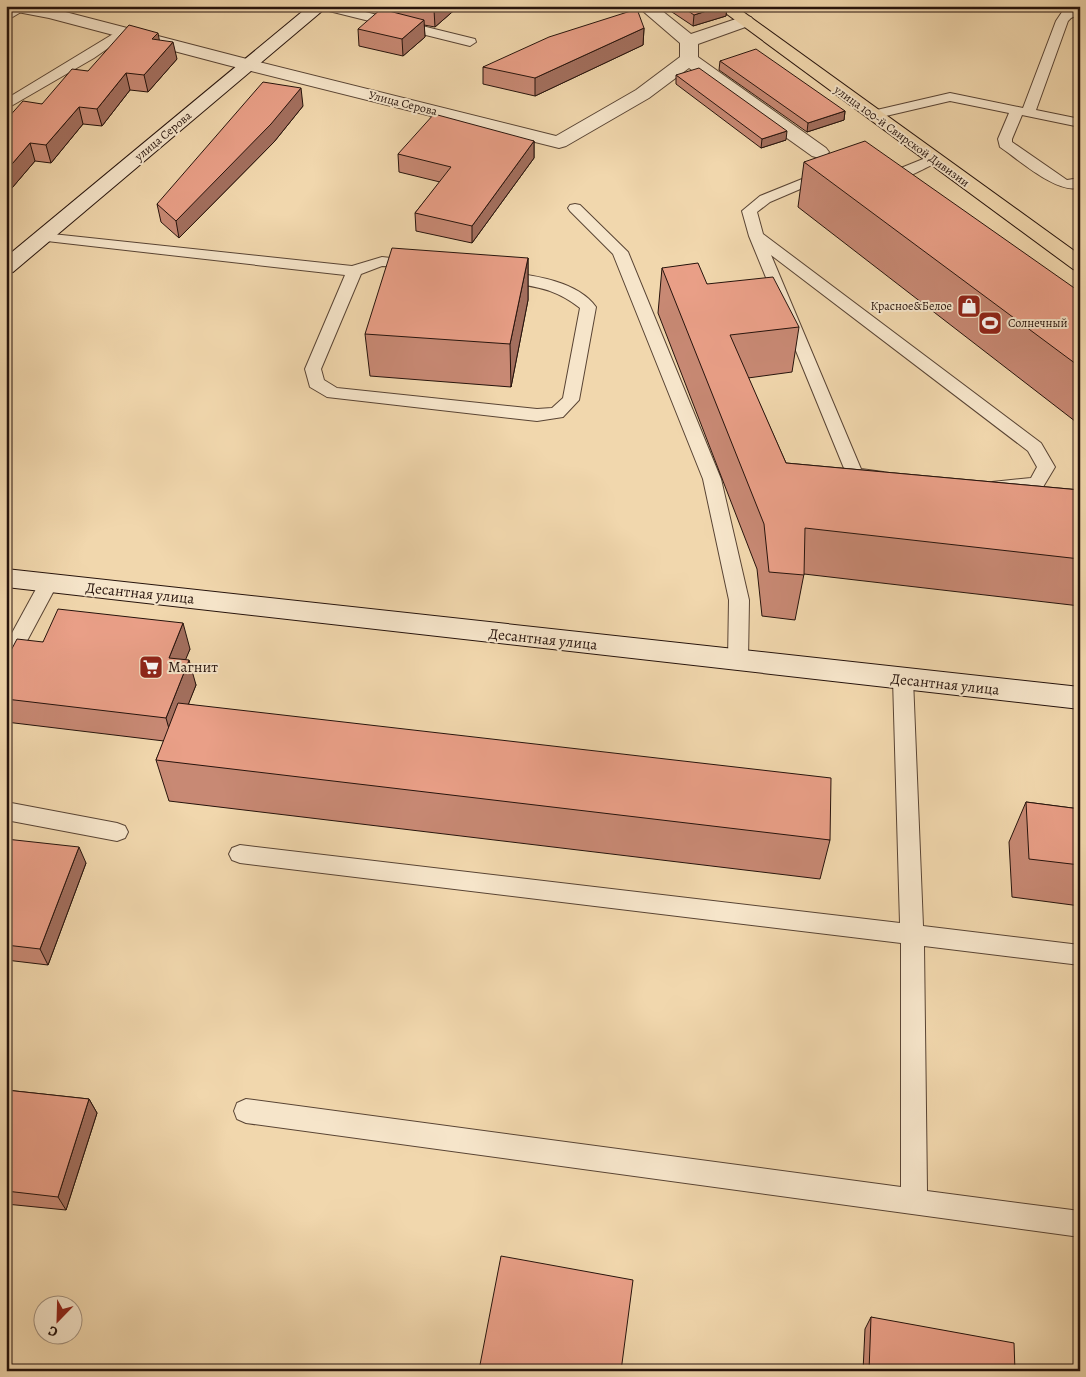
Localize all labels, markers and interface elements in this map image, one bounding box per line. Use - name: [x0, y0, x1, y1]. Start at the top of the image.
- street label: улица 100-й Свирской Дивизии: [830, 81, 973, 191]
- street label: Улица Серова: [367, 87, 439, 119]
- street label: улица Серова: [131, 107, 195, 165]
- shop icon: Красное&Белое: [956, 293, 982, 319]
- place label: Красное&Белое: [870, 298, 952, 314]
- sports icon: Солнечный: [977, 310, 1003, 336]
- place label: Солнечный: [1008, 315, 1068, 331]
- street label: Десантная улица: [85, 577, 195, 609]
- street label: Десантная улица: [488, 623, 598, 655]
- supermarket icon: Магнит: [138, 654, 164, 680]
- place label: Магнит: [168, 657, 218, 677]
- street label: Десантная улица: [890, 668, 1000, 700]
- north arrow: [32, 1294, 82, 1344]
- text: С: [45, 1321, 61, 1342]

